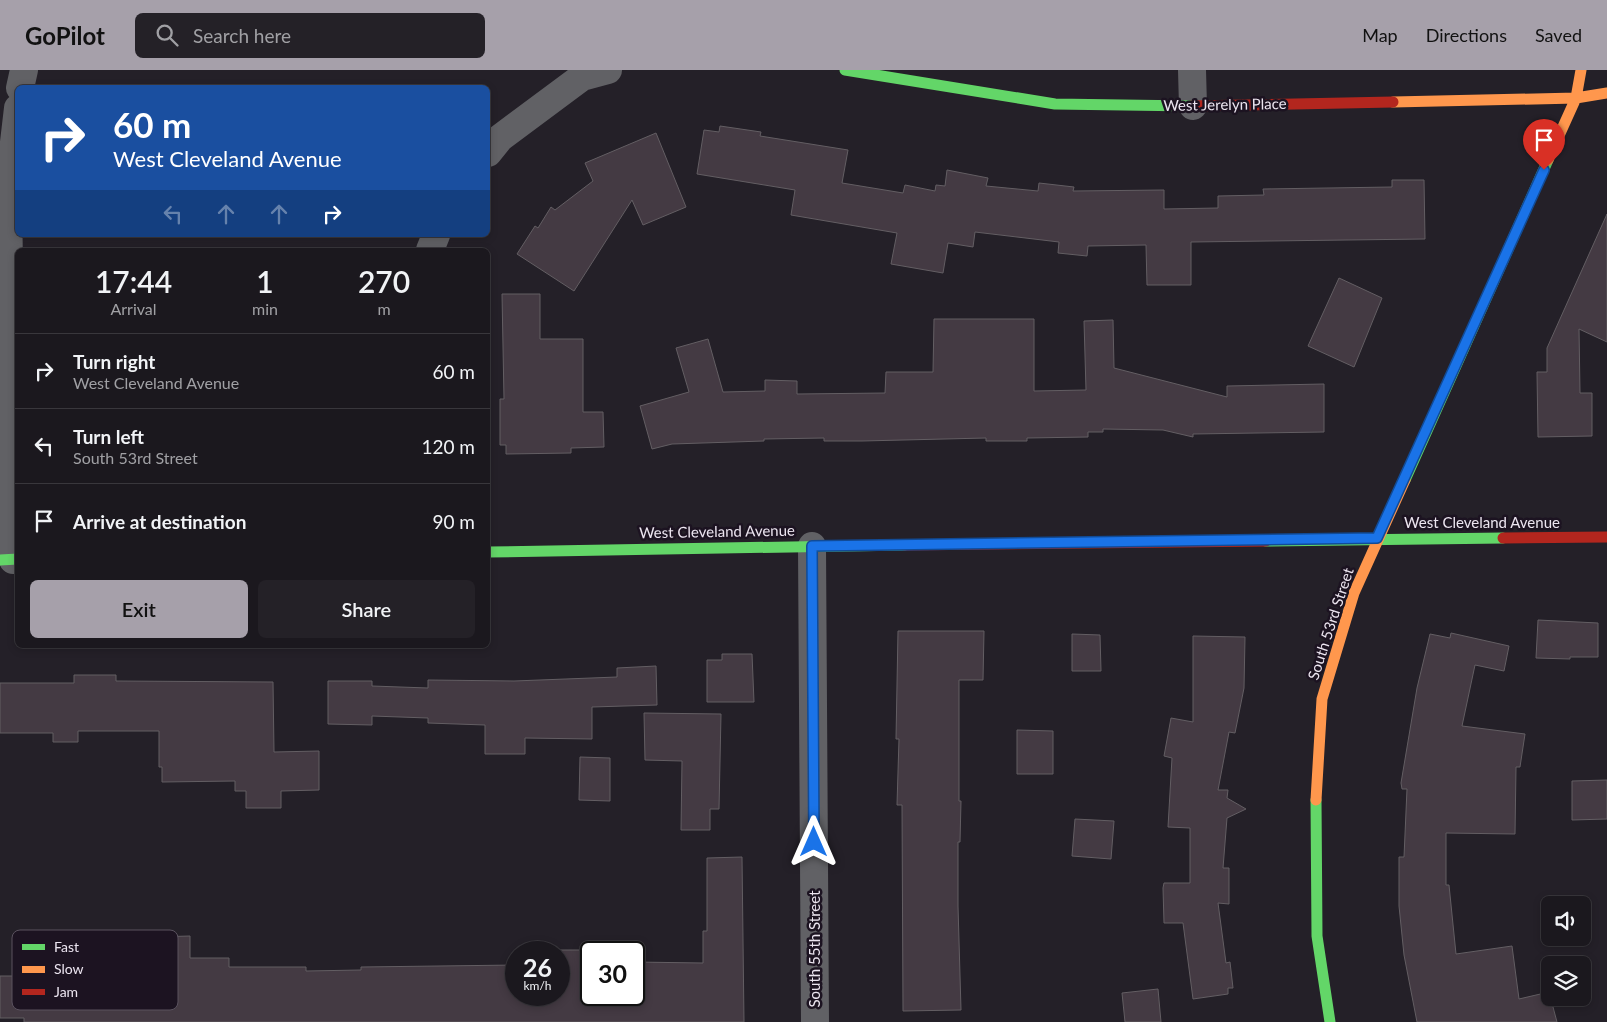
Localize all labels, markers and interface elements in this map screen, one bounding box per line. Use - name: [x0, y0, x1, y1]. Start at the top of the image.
- search box: [135, 13, 485, 58]
- text: GoPilot: [25, 21, 105, 50]
- icon: search: [153, 21, 181, 49]
- text: Search here: [193, 24, 291, 47]
- text: Map: [1362, 24, 1398, 46]
- text: Directions: [1426, 24, 1507, 46]
- text: Saved: [1535, 24, 1582, 46]
- street label: West Jerelyn Place: [1163, 94, 1287, 114]
- text: 60 m: [113, 103, 191, 145]
- icon: right: [30, 105, 95, 170]
- pin: [1523, 119, 1565, 170]
- icon: arrive: [1530, 126, 1558, 154]
- text: West Cleveland Avenue: [113, 145, 342, 172]
- icon: left: [159, 200, 187, 228]
- icon: ahead: [212, 200, 240, 228]
- icon: ahead: [265, 200, 293, 228]
- icon: right: [318, 200, 346, 228]
- text: 17:44: [95, 263, 172, 299]
- text: 1: [256, 263, 274, 299]
- text: 270: [358, 263, 410, 299]
- text: Arrival: [110, 299, 157, 318]
- text: min: [252, 299, 278, 318]
- text: m: [377, 299, 391, 318]
- text: Turn right: [73, 350, 155, 373]
- icon: right: [30, 357, 58, 385]
- text: 60 m: [432, 360, 475, 383]
- text: West Cleveland Avenue: [73, 373, 239, 392]
- text: Turn left: [73, 425, 144, 448]
- icon: left: [30, 432, 58, 460]
- text: 120 m: [421, 435, 475, 458]
- text: South 53rd Street: [73, 448, 198, 467]
- icon: arrive: [30, 507, 58, 535]
- text: Arrive at destination: [73, 510, 246, 533]
- text: 90 m: [432, 510, 475, 533]
- street label: West Cleveland Avenue: [1404, 513, 1560, 531]
- street label: West Cleveland Avenue: [639, 521, 795, 541]
- street label: South 53rd Street: [1303, 565, 1357, 682]
- button: Exit: [30, 580, 248, 638]
- button: Share: [258, 580, 475, 638]
- position arrow: [787, 815, 839, 867]
- street label: South 55th Street: [805, 890, 823, 1008]
- map controls: [1541, 896, 1591, 1006]
- button: sound: [1541, 896, 1591, 946]
- legend: [12, 930, 178, 1010]
- text: Fast: [54, 938, 79, 955]
- speed limit sign: 30: [580, 941, 645, 1006]
- text: 26: [523, 952, 552, 982]
- button: layers: [1541, 956, 1591, 1006]
- text: Slow: [54, 960, 84, 977]
- text: km/h: [523, 978, 552, 993]
- text: Jam: [54, 983, 78, 1000]

